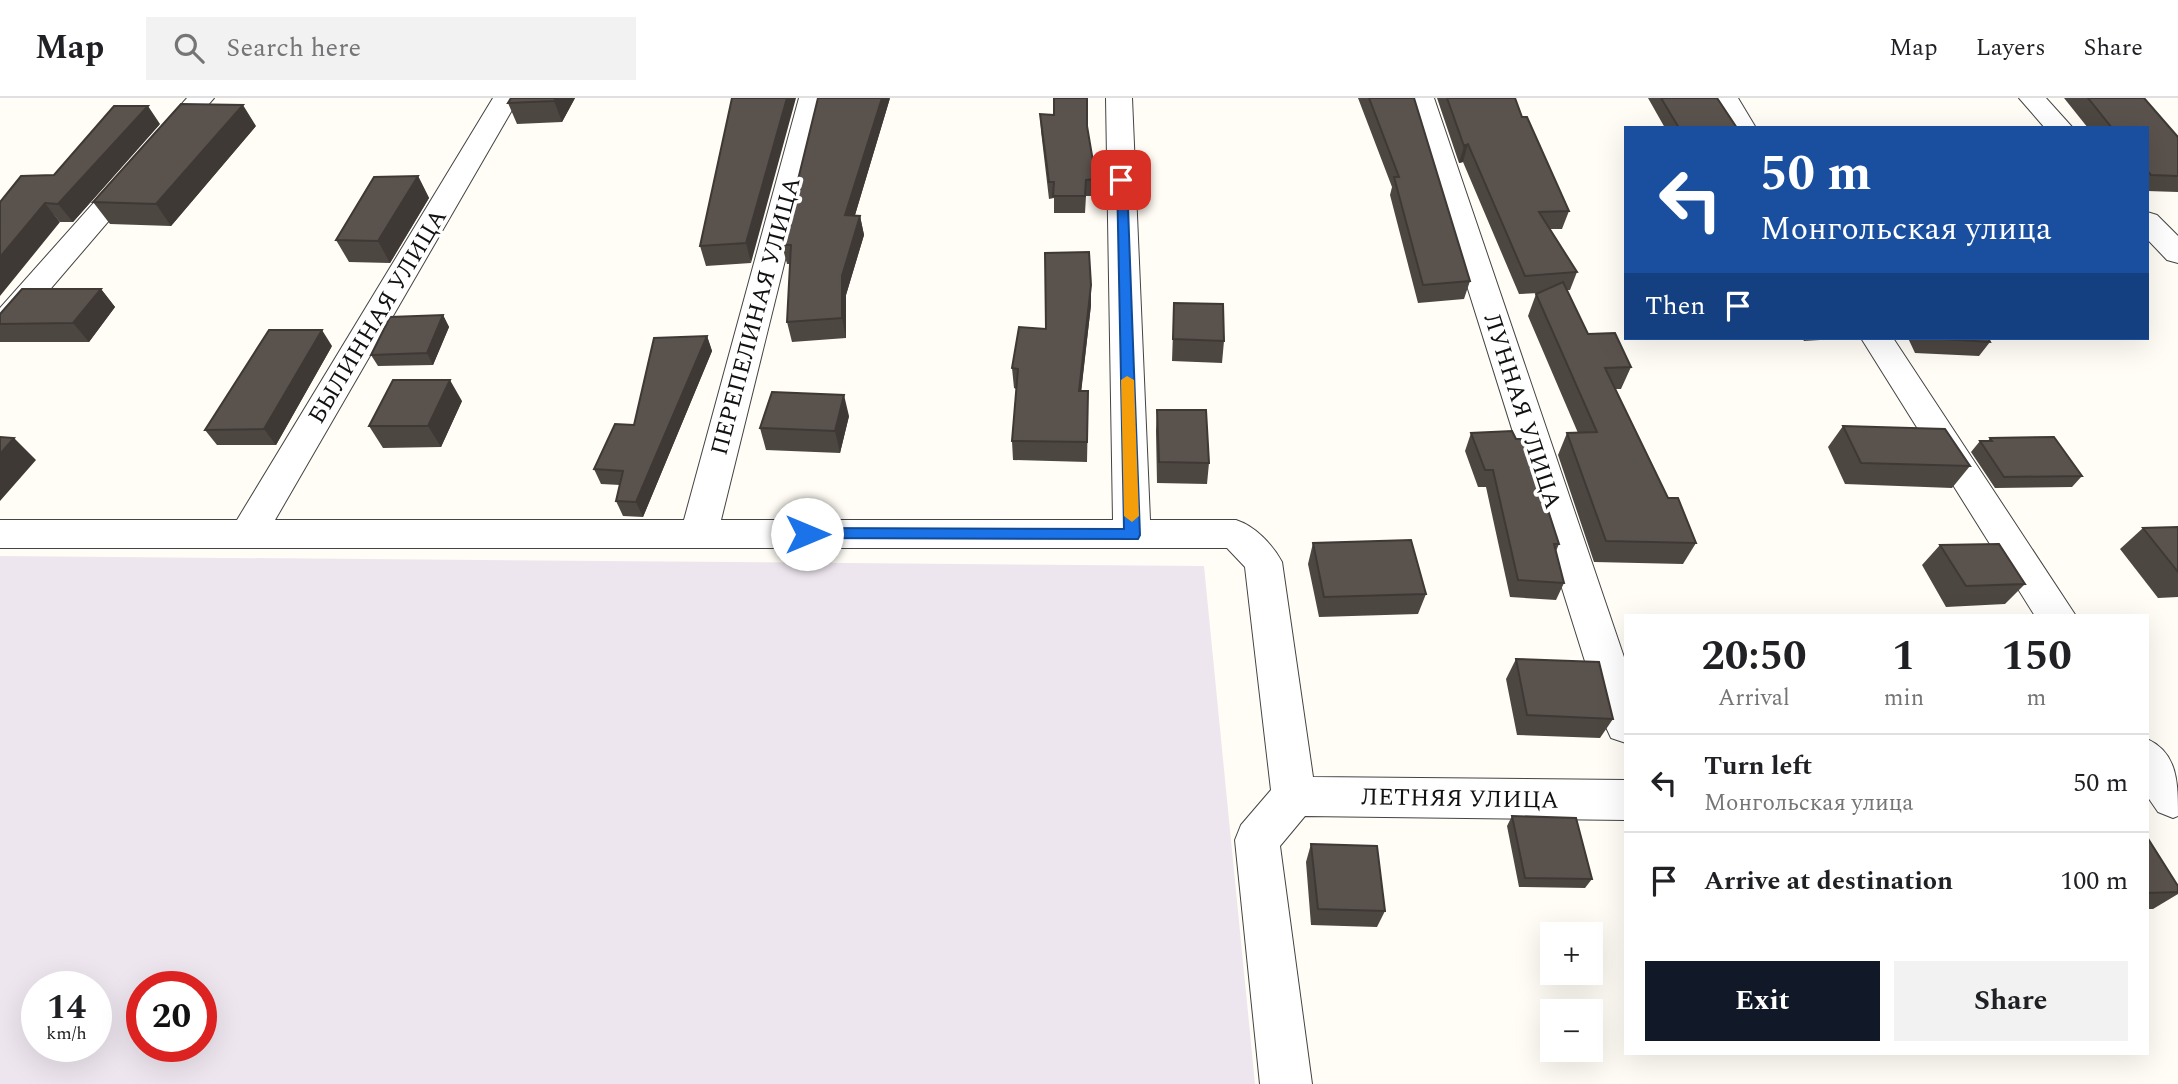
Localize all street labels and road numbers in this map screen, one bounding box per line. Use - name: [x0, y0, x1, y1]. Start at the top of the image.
- street label: ПЕРЕПЕЛИНАЯ УЛИЦА: [701, 173, 810, 459]
- street label: БЫЛИННАЯ УЛИЦА: [299, 202, 456, 431]
- street label: ЛУННАЯ УЛИЦА: [1473, 309, 1571, 514]
- street label: ЛЕТНЯЯ УЛИЦА: [1361, 779, 1559, 819]

